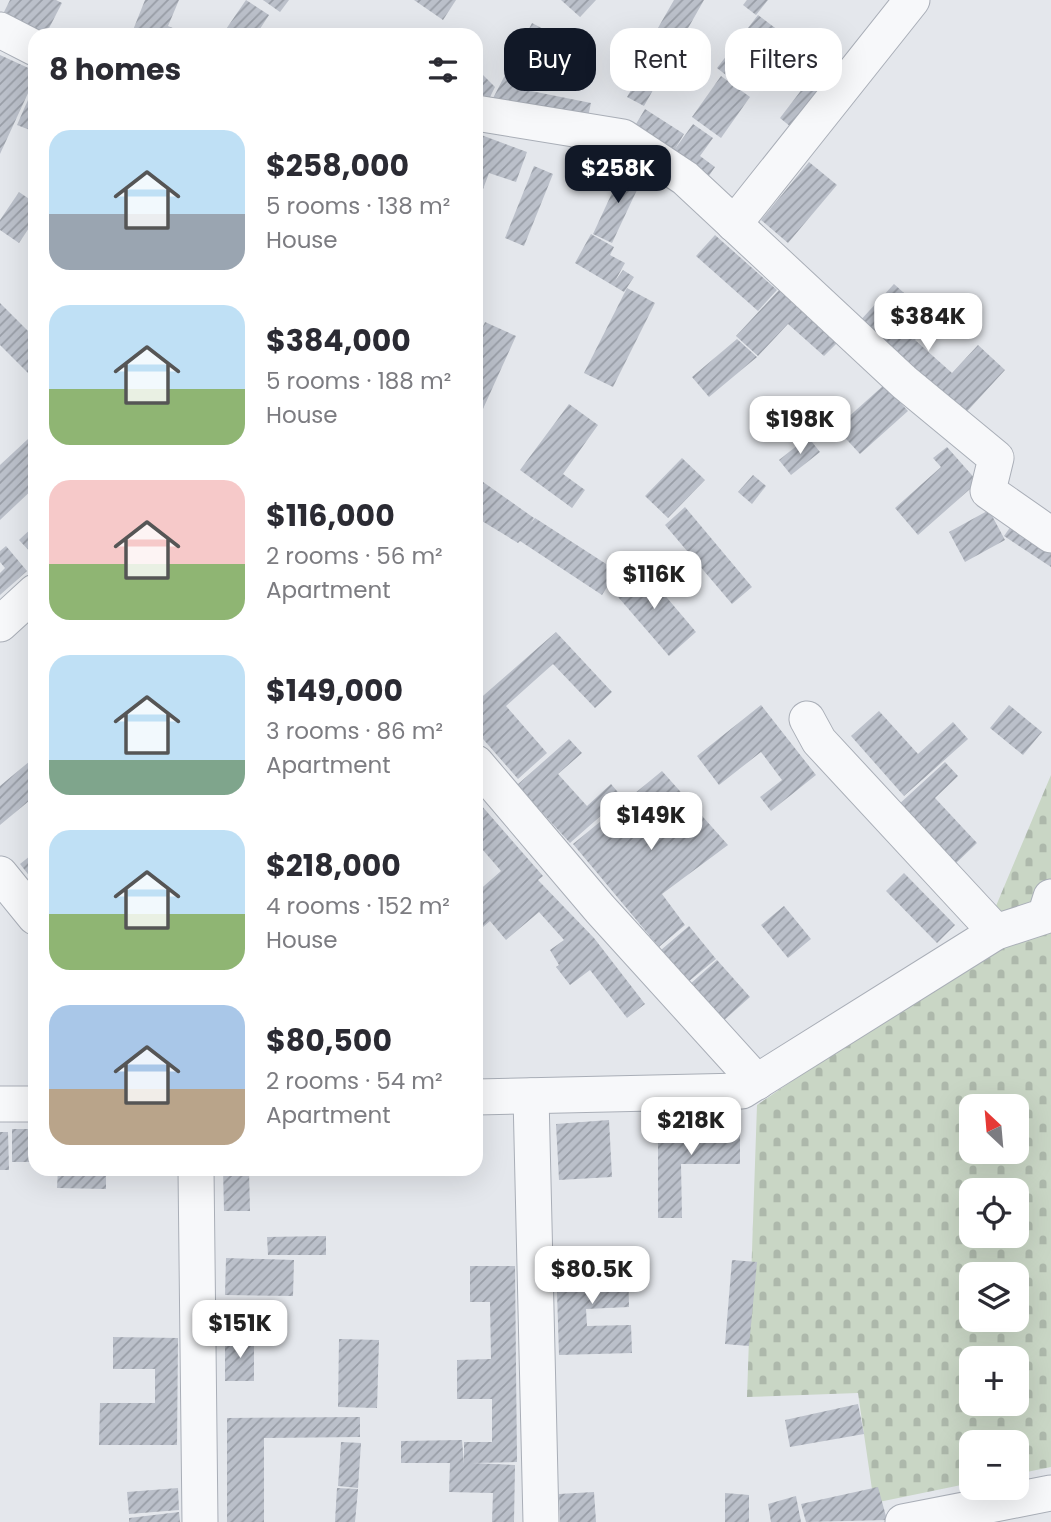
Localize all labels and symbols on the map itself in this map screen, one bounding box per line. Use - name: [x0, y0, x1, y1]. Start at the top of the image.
- pin: $258K: [569, 146, 667, 205]
- pin: $384K: [879, 294, 977, 353]
- pin: $198K: [751, 396, 849, 456]
- pin: $116K: [605, 552, 703, 611]
- pin: $149K: [602, 792, 700, 852]
- north arrow: [959, 1094, 1029, 1164]
- pin: $218K: [642, 1098, 740, 1157]
- pin: $80.5K: [535, 1246, 649, 1306]
- pin: $151K: [191, 1300, 289, 1360]

